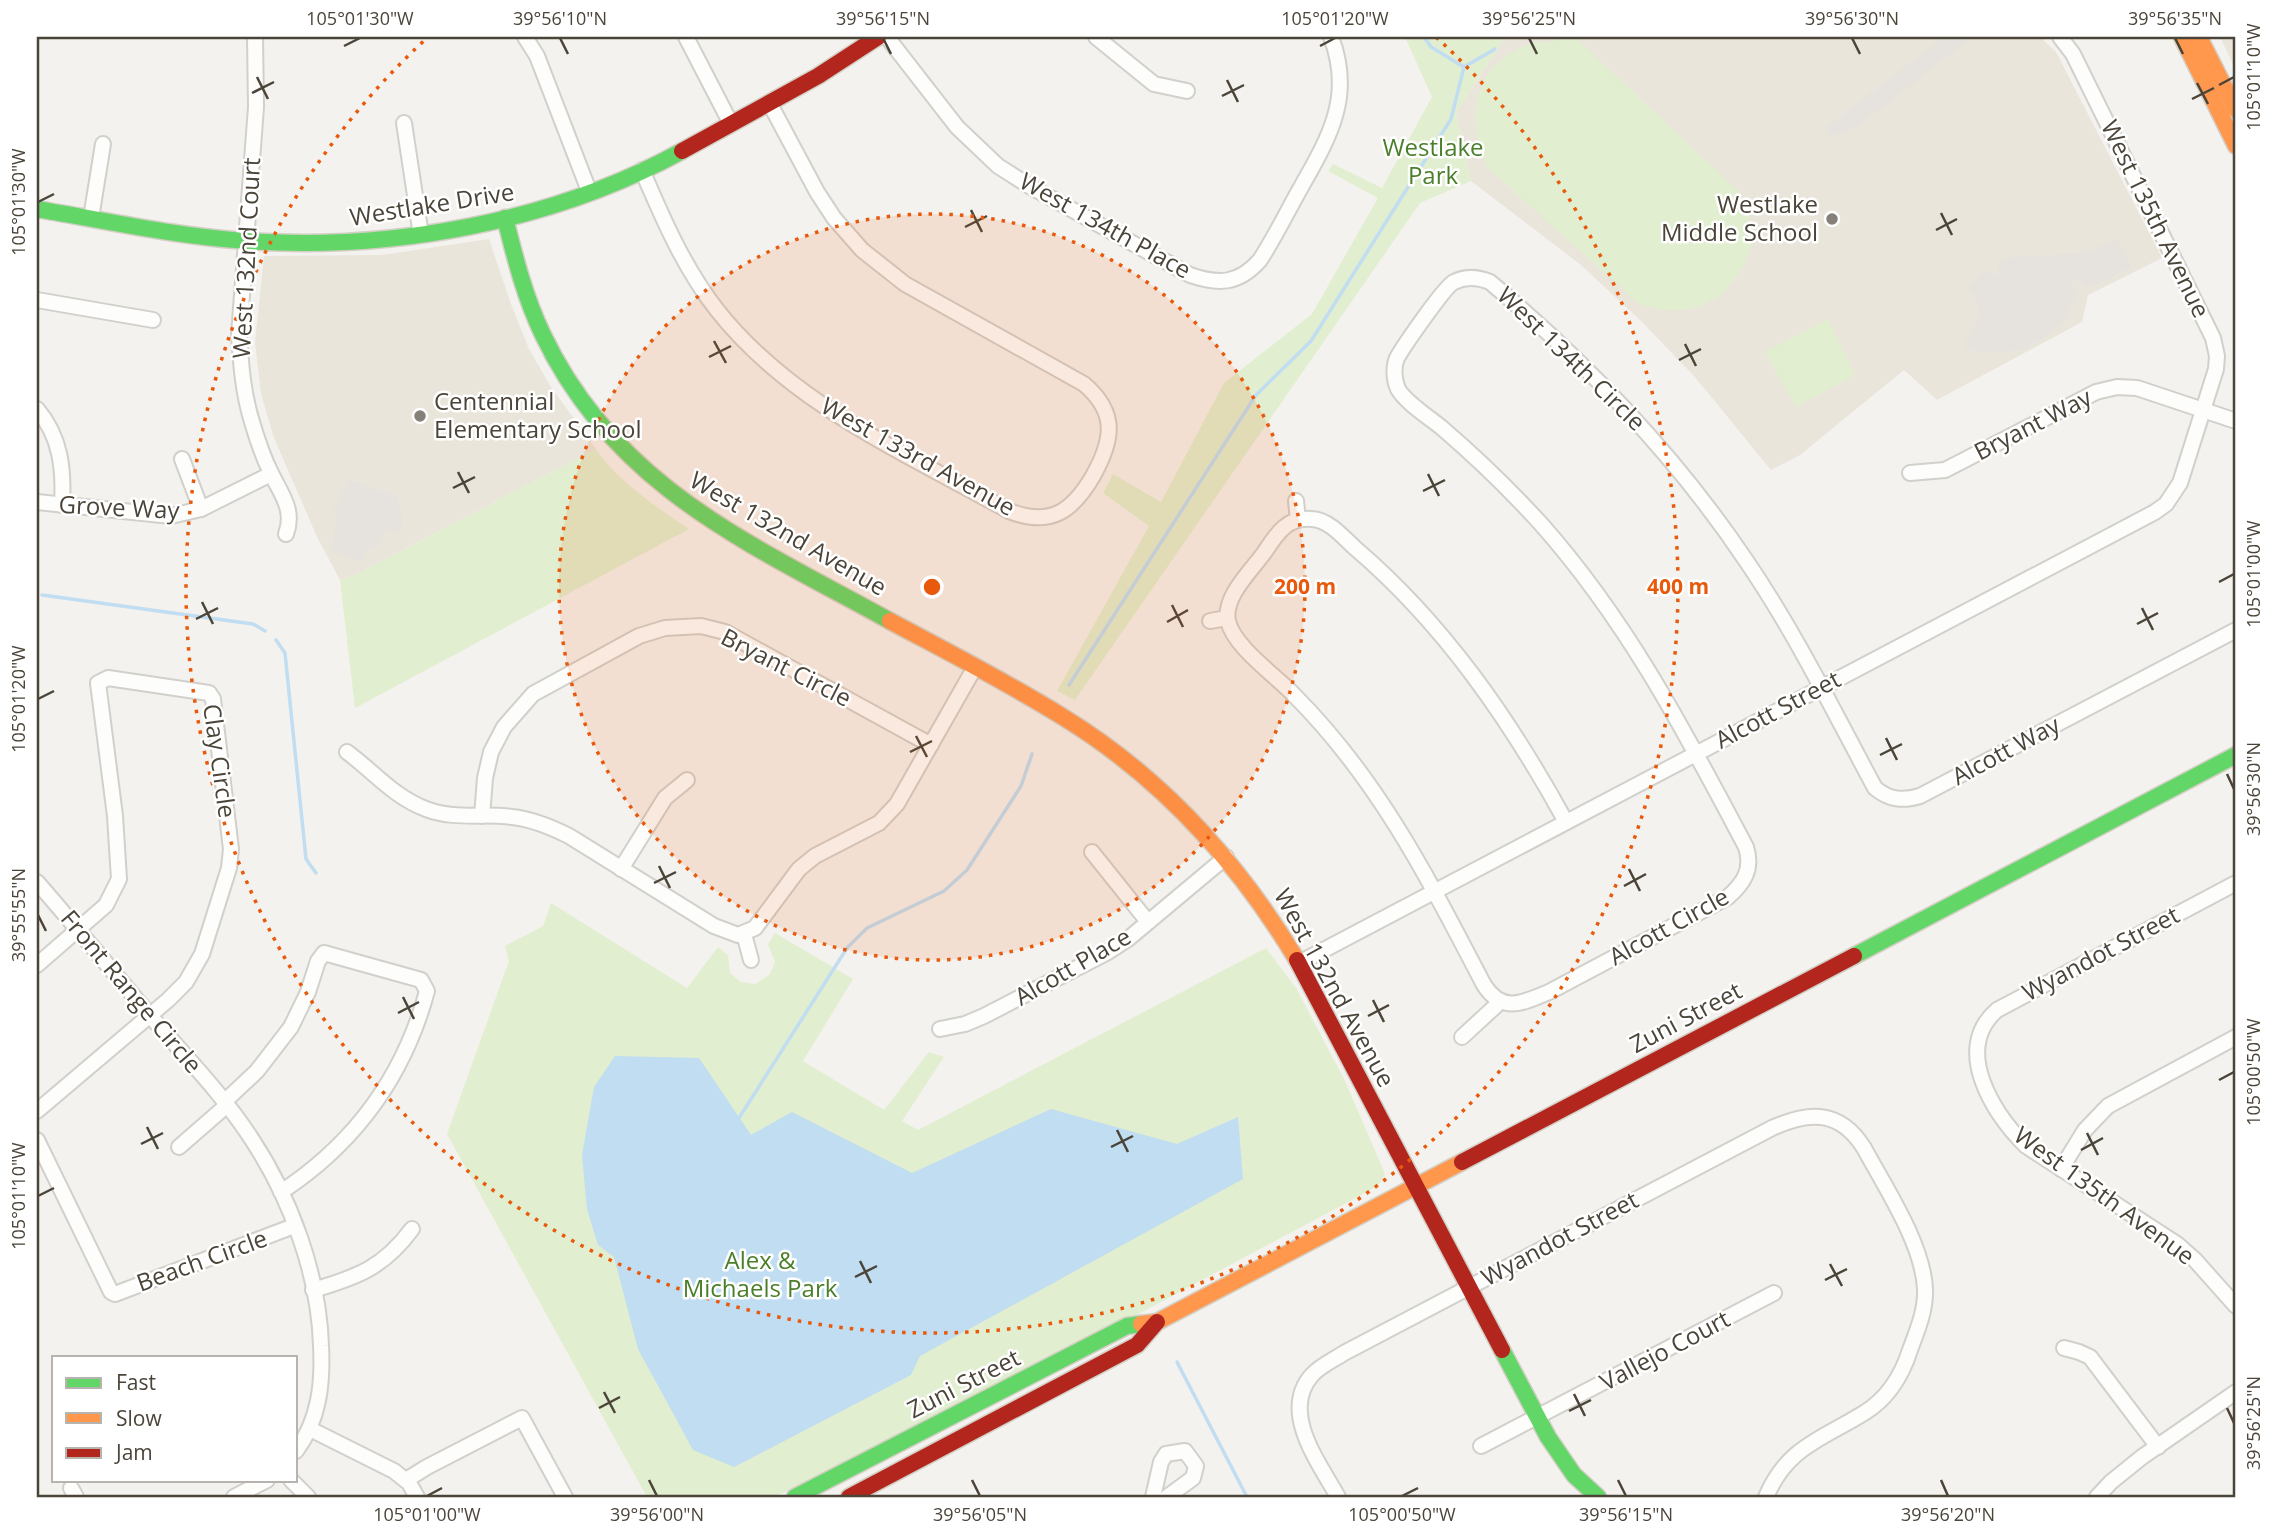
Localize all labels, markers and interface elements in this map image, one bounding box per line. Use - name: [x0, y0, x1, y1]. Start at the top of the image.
- text: 105°01'30"W: [306, 6, 414, 30]
- text: 39°56'10"N: [513, 6, 607, 30]
- text: 39°56'15"N: [836, 6, 930, 30]
- text: 105°01'20"W: [1281, 6, 1389, 30]
- text: 39°56'25"N: [1482, 6, 1576, 30]
- text: 39°56'30"N: [1805, 6, 1899, 30]
- text: 39°56'35"N: [2128, 6, 2222, 30]
- text: 105°01'10"W: [2241, 23, 2265, 131]
- street label: West 135th Avenue: [2094, 114, 2219, 323]
- park label: Westlake Park: [1382, 130, 1484, 191]
- text: 105°01'30"W: [6, 148, 30, 256]
- street label: West 132nd Court: [224, 157, 267, 359]
- street label: West 134th Place: [1014, 164, 1197, 286]
- street label: Westlake Drive: [347, 174, 516, 233]
- place label: Westlake Middle School: [1661, 187, 1818, 248]
- marker: Westlake Middle School: [1824, 211, 1840, 227]
- street label: West 134th Circle: [1491, 278, 1653, 437]
- street label: Bryant Way: [1968, 380, 2098, 467]
- place label: Centennial Elementary School: [434, 384, 642, 445]
- street label: West 133rd Avenue: [816, 389, 1022, 523]
- marker: Centennial Elementary School: [412, 408, 428, 424]
- street label: West 132nd Avenue: [684, 463, 893, 603]
- street label: Grove Way: [58, 487, 181, 526]
- text: 105°01'00"W: [2241, 520, 2265, 628]
- text: 200 m: [1274, 572, 1336, 600]
- text: 400 m: [1647, 572, 1709, 600]
- centre of rings: [920, 575, 944, 599]
- street label: Bryant Circle: [716, 620, 858, 714]
- text: 105°01'20"W: [6, 645, 30, 753]
- street label: Alcott Street: [1709, 662, 1846, 756]
- street label: Clay Circle: [196, 702, 245, 820]
- street label: Alcott Way: [1945, 707, 2066, 792]
- text: 39°56'30"N: [2241, 742, 2265, 836]
- text: 39°55'55"N: [6, 868, 30, 962]
- street label: Alcott Circle: [1602, 879, 1734, 972]
- street label: West 132nd Avenue: [1267, 882, 1404, 1092]
- street label: Wyandot Street: [2016, 897, 2184, 1008]
- street label: Front Range Circle: [54, 902, 210, 1080]
- street label: Alcott Place: [1008, 919, 1137, 1012]
- street label: Zuni Street: [1623, 973, 1747, 1060]
- text: 105°00'50"W: [2241, 1018, 2265, 1126]
- street label: West 135th Avenue: [2008, 1118, 2202, 1272]
- text: 105°01'10"W: [6, 1142, 30, 1250]
- street label: Wyandot Street: [1475, 1182, 1643, 1293]
- street label: Beach Circle: [132, 1221, 271, 1298]
- park label: Alex & Michaels Park: [683, 1243, 838, 1304]
- street label: Vallejo Court: [1594, 1302, 1735, 1398]
- street label: Zuni Street: [901, 1340, 1025, 1425]
- legend: [52, 1356, 298, 1482]
- text: Fast: [116, 1368, 156, 1396]
- text: 39°56'25"N: [2241, 1376, 2265, 1470]
- text: Slow: [116, 1404, 162, 1432]
- text: Jam: [114, 1438, 153, 1466]
- text: 105°01'00"W: [373, 1502, 481, 1526]
- text: 39°56'00"N: [610, 1502, 704, 1526]
- text: 39°56'05"N: [933, 1502, 1027, 1526]
- text: 105°00'50"W: [1348, 1502, 1456, 1526]
- text: 39°56'15"N: [1579, 1502, 1673, 1526]
- text: 39°56'20"N: [1901, 1502, 1995, 1526]

